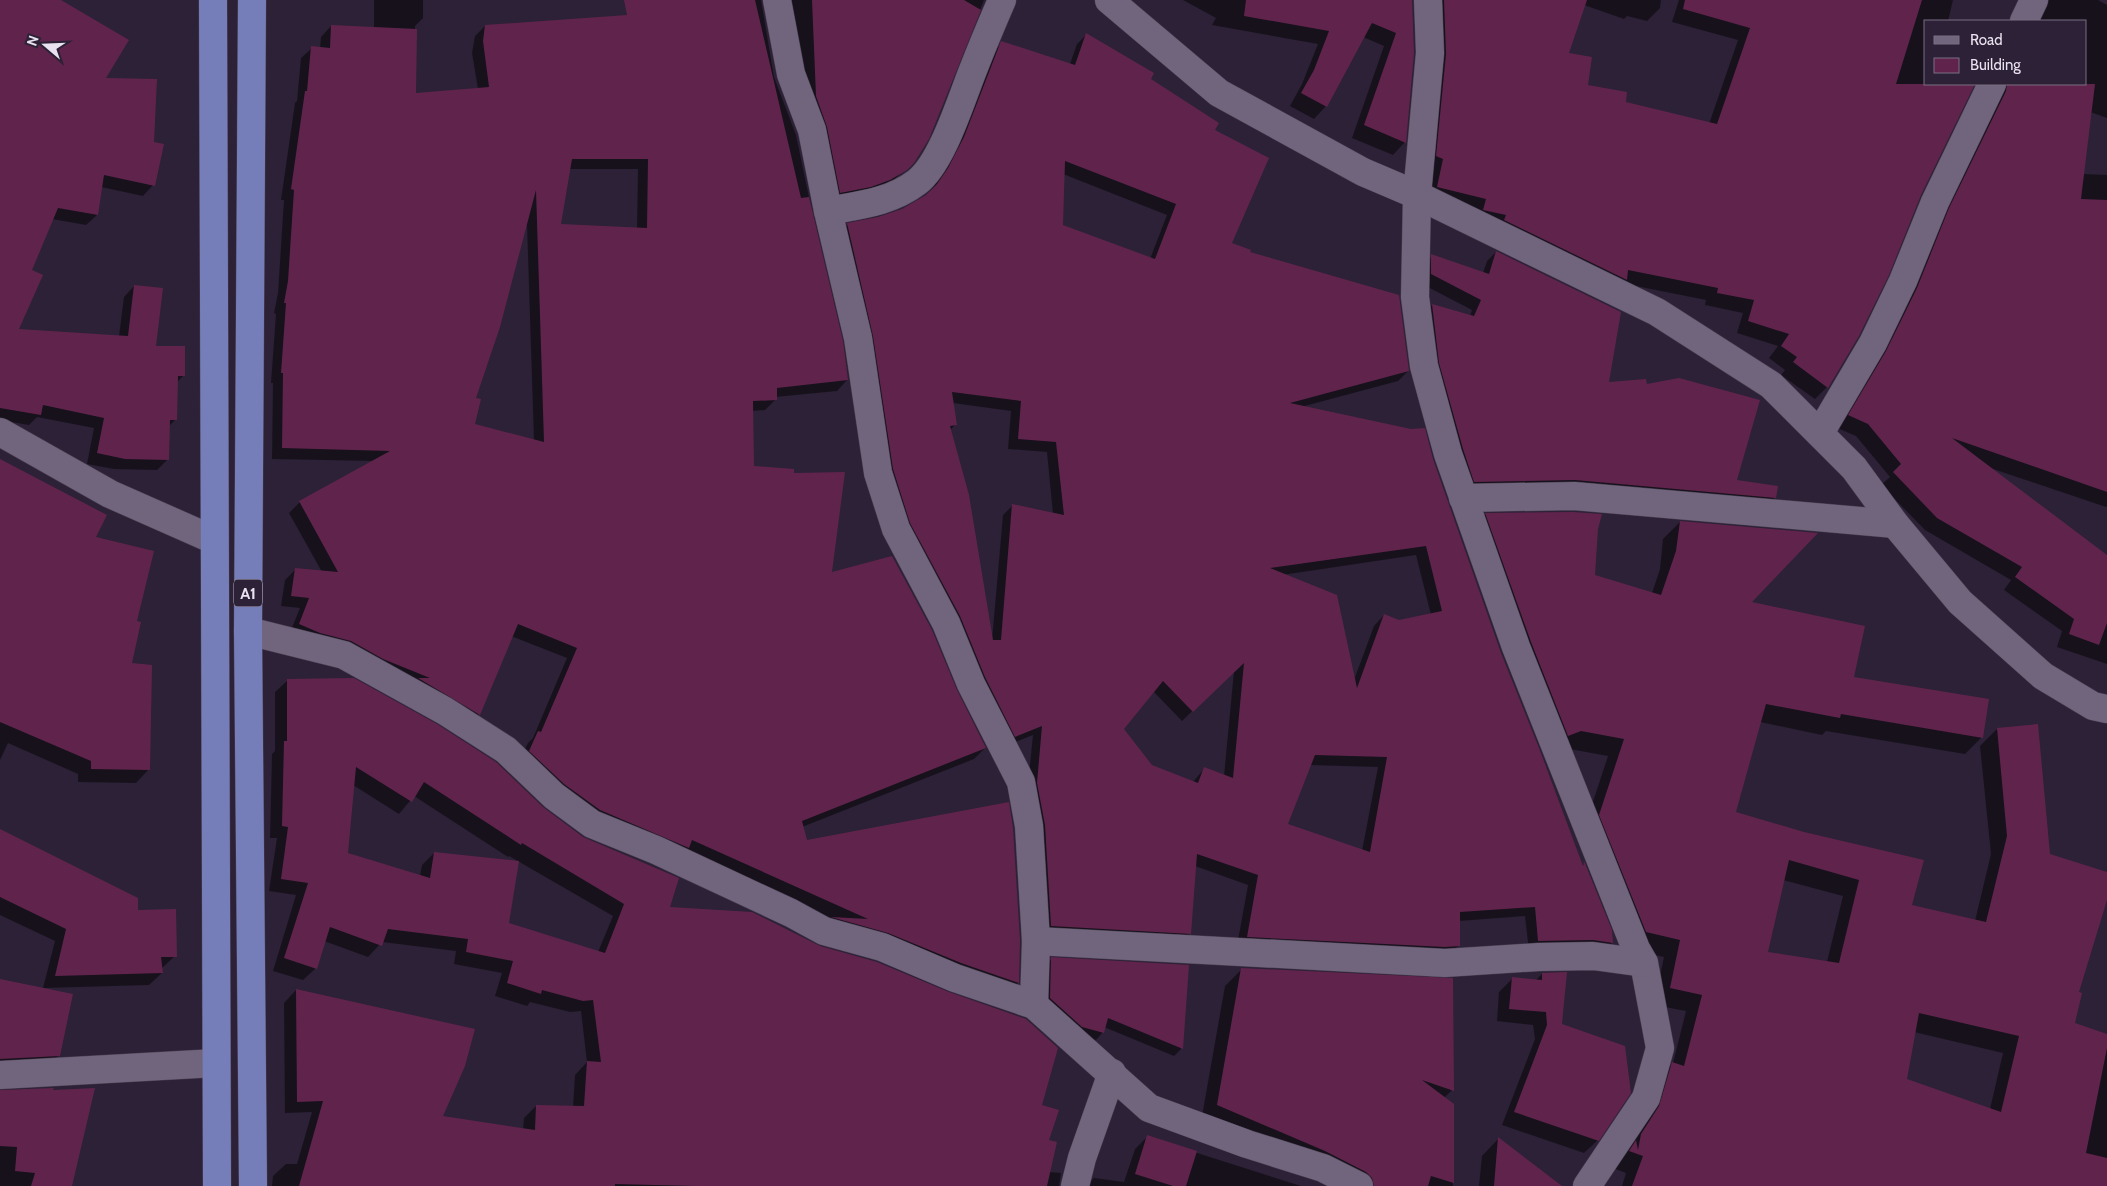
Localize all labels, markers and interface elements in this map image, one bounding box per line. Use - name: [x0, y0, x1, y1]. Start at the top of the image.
- north arrow: [20, 20, 70, 70]
- legend: [1924, 20, 2087, 85]
- text: Road: [1970, 31, 2003, 49]
- text: N: [23, 33, 43, 48]
- text: Building: [1970, 56, 2021, 74]
- road number: A1: [234, 580, 262, 606]

